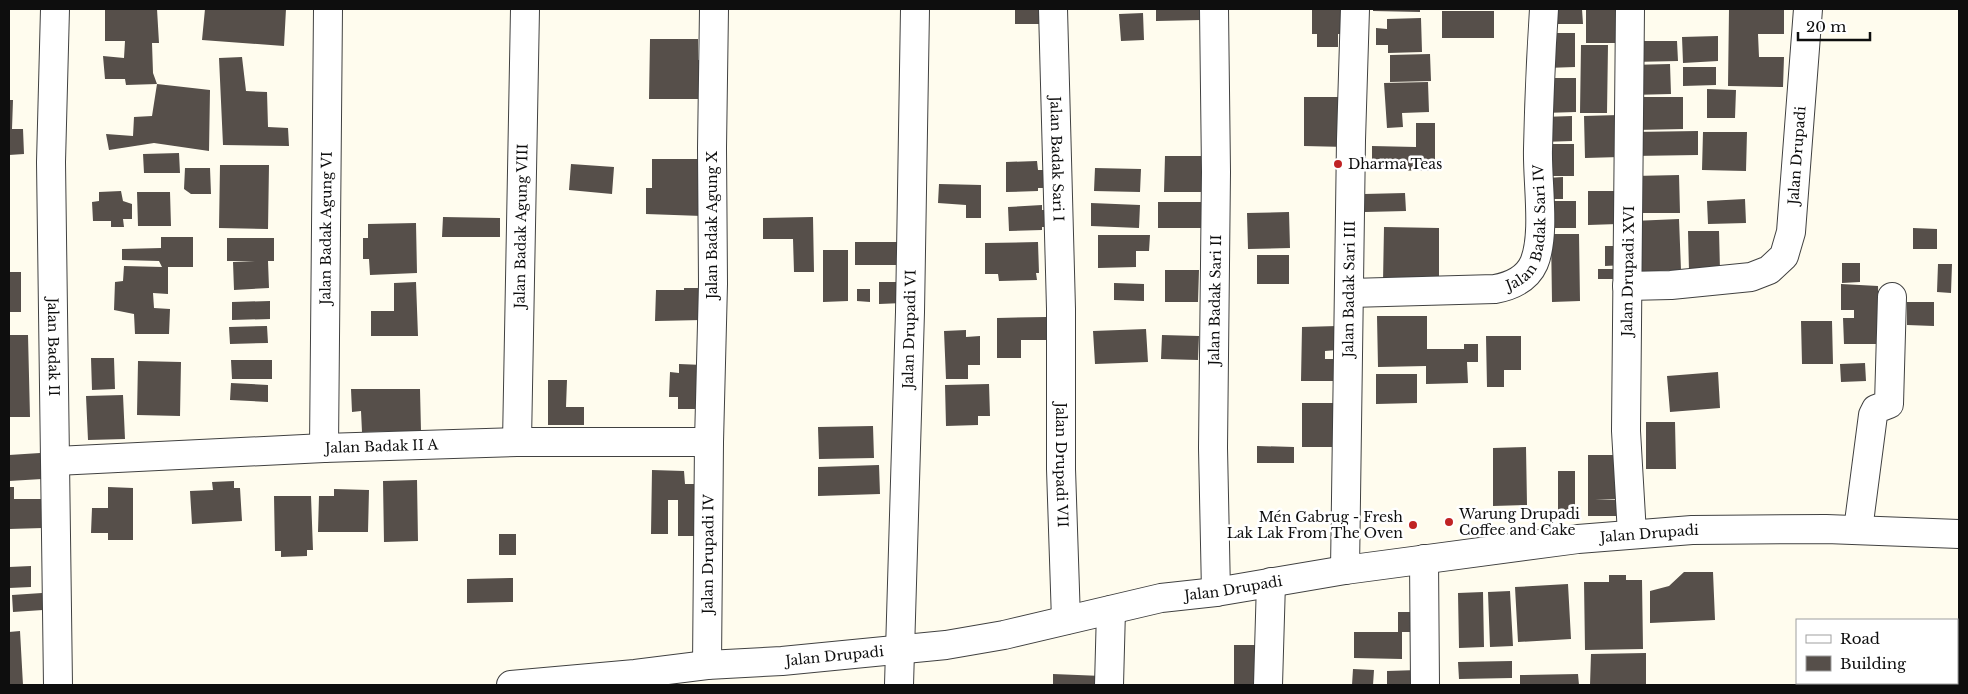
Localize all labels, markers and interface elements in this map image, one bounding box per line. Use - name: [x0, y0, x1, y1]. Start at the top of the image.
- scale bar: [1798, 10, 1870, 42]
- text: 20 m: [1806, 17, 1846, 36]
- street label: Jalan Badak Sari I: [1046, 94, 1068, 222]
- street label: Jalan Drupadi: [1784, 105, 1810, 207]
- street label: Jalan Badak Agung VIII: [510, 143, 532, 311]
- street label: Jalan Badak Agung X: [703, 150, 721, 301]
- street label: Jalan Badak Agung VI: [316, 151, 336, 307]
- place label: Dharma Teas: [1348, 155, 1442, 173]
- marker: Dharma Teas: [1332, 158, 1344, 170]
- street label: Jalan Badak Sari IV: [1501, 163, 1549, 295]
- street label: Jalan Drupadi XVI: [1618, 205, 1638, 338]
- street label: Jalan Badak Sari III: [1339, 220, 1359, 360]
- street label: Jalan Badak Sari II: [1205, 234, 1225, 368]
- street label: Jalan Drupadi VI: [899, 269, 920, 391]
- street label: Jalan Badak II: [44, 295, 63, 397]
- street label: Jalan Drupadi VII: [1052, 400, 1072, 528]
- street label: Jalan Badak II A: [323, 435, 439, 457]
- street label: Jalan Drupadi IV: [698, 493, 718, 616]
- place label: Warung Drupadi Coffee and Cake: [1458, 505, 1580, 539]
- place label: Mén Gabrug - Fresh Lak Lak From The Oven: [1227, 508, 1403, 542]
- marker: Warung Drupadi Coffee and Cake: [1443, 516, 1455, 528]
- marker: Mén Gabrug - Fresh Lak Lak From The Oven: [1407, 519, 1419, 531]
- street label: Jalan Drupadi: [1597, 521, 1699, 546]
- street label: Jalan Drupadi: [1181, 572, 1284, 605]
- legend: [1796, 619, 1958, 684]
- text: Road: [1840, 629, 1880, 648]
- street label: Jalan Drupadi: [783, 642, 885, 670]
- text: Building: [1840, 654, 1907, 673]

